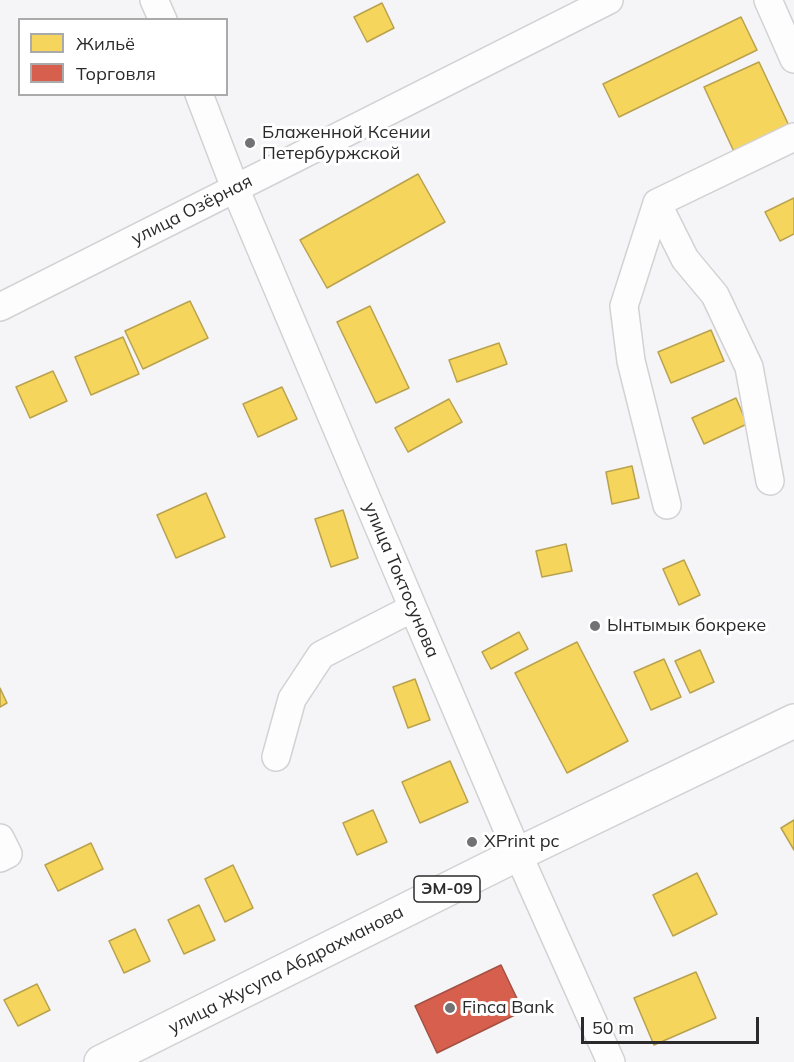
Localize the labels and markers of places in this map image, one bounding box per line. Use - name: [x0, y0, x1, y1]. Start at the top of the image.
- place label: Блаженной Ксении Петербуржской: [262, 122, 431, 164]
- marker: Блаженной Ксении Петербуржской: [243, 136, 257, 150]
- place label: Ынтымык бокреке: [607, 615, 766, 637]
- marker: Ынтымык бокреке: [588, 619, 602, 633]
- place label: XPrint pc: [484, 831, 559, 853]
- marker: XPrint pc: [465, 835, 479, 849]
- place label: Finca Bank: [462, 997, 554, 1019]
- marker: Finca Bank: [443, 1001, 457, 1015]

